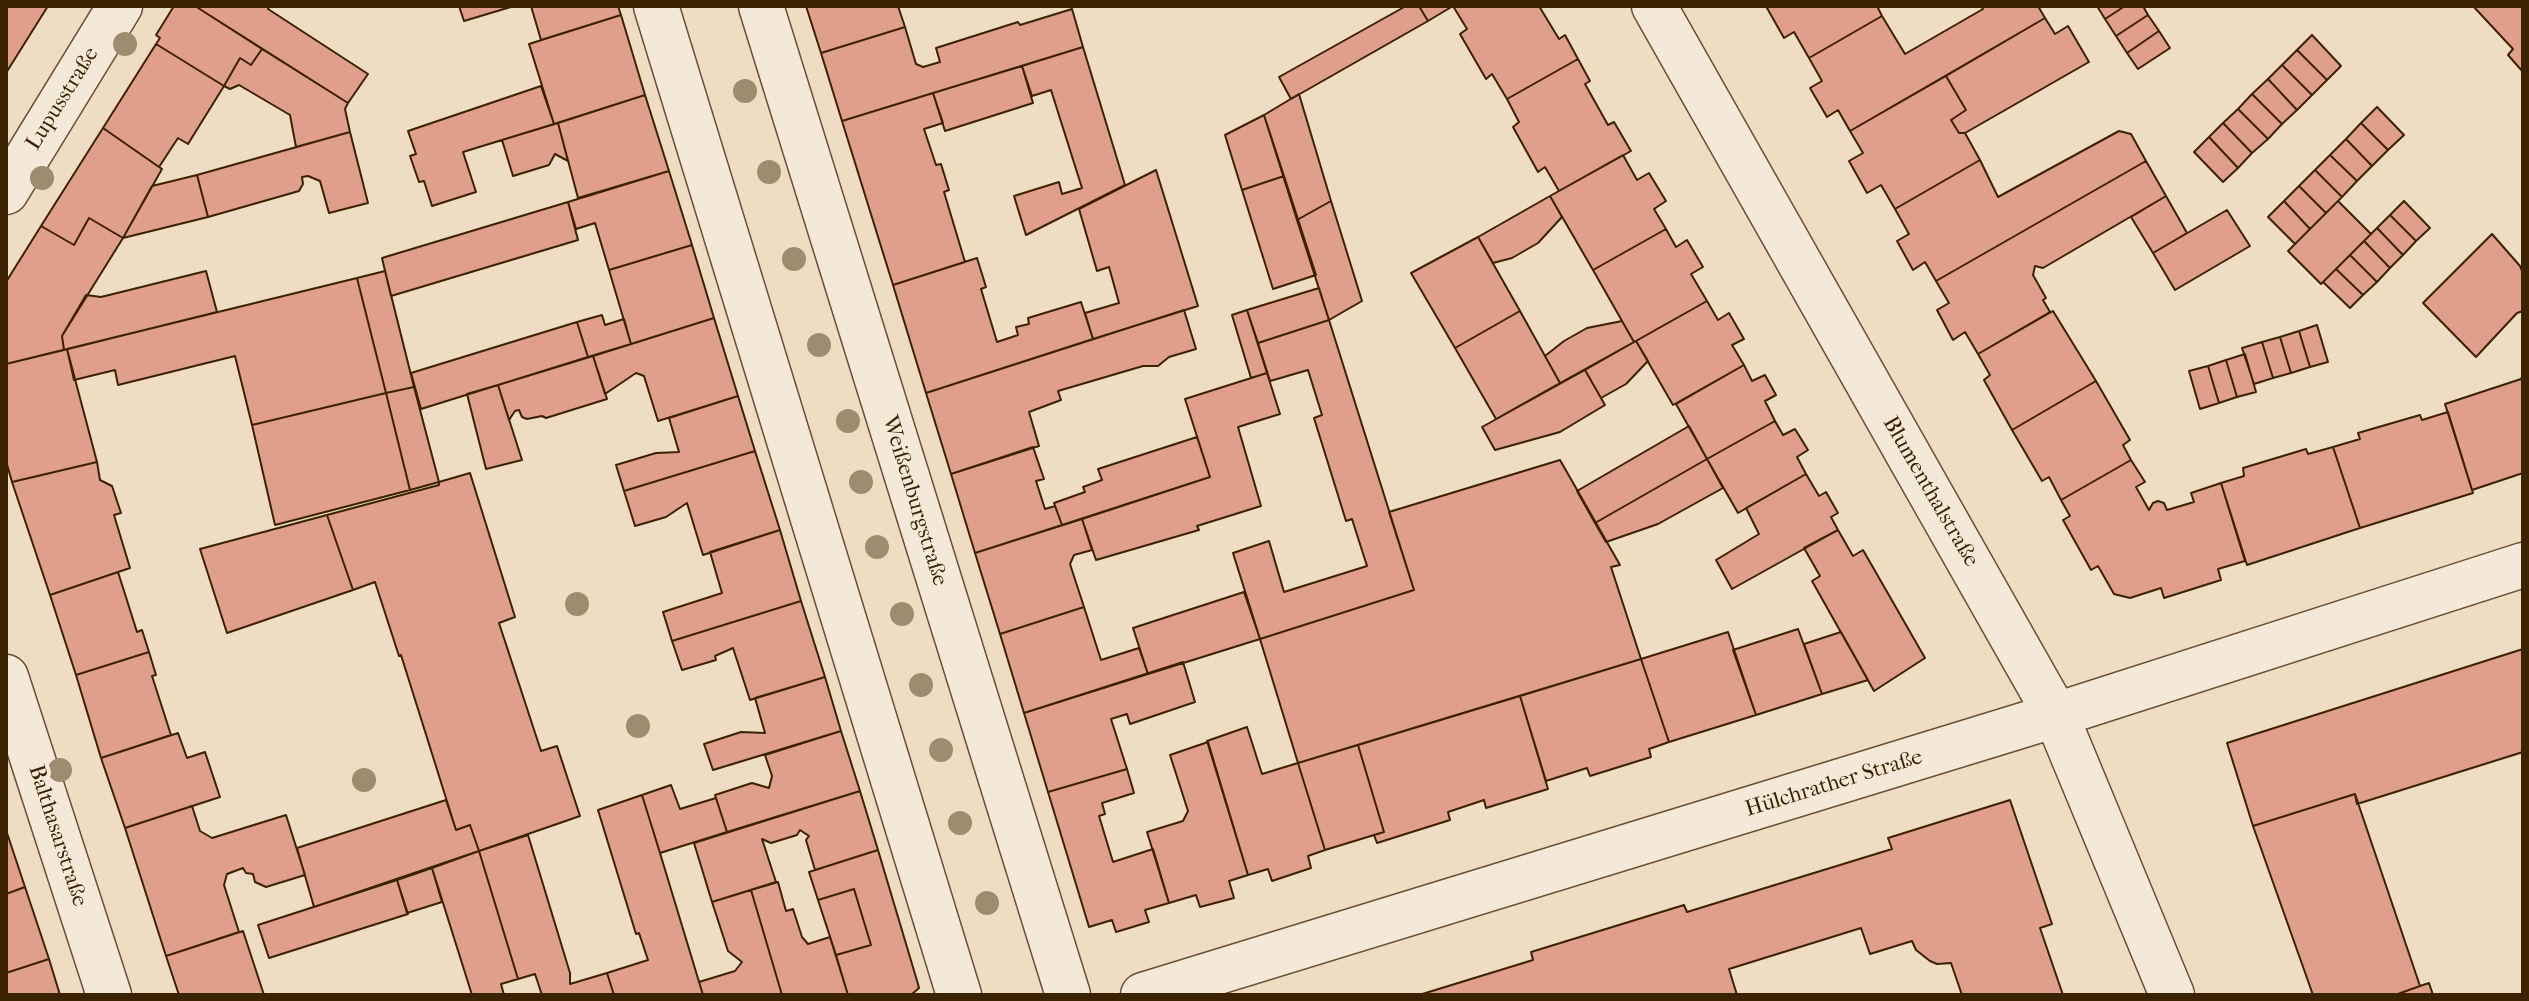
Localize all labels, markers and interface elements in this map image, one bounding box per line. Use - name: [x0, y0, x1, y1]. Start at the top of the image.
- street label: Lupusstraße: [21, 43, 105, 155]
- street label: Blumenthalstraße: [1876, 412, 1984, 572]
- street label: Weißenburgstraße: [876, 413, 952, 589]
- street label: Hülchrather Straße: [1742, 745, 1926, 823]
- street label: Balthasarstraße: [22, 762, 92, 910]

